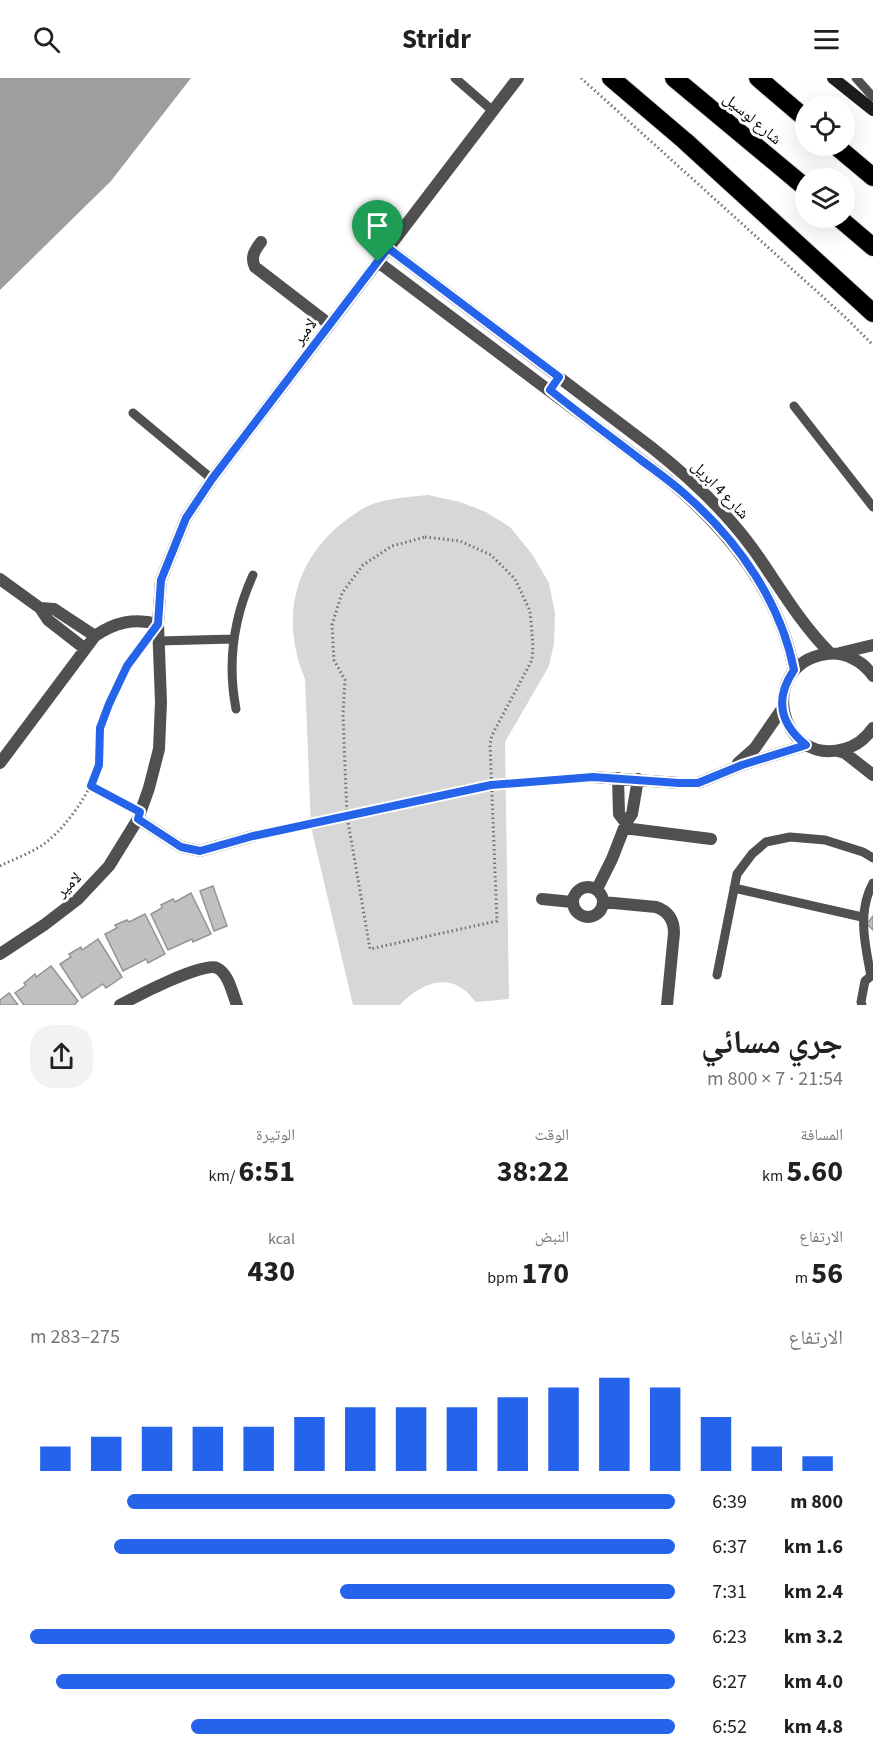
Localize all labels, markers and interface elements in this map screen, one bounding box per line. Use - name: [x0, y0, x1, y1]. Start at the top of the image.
- text: Stridr: [402, 20, 471, 59]
- icon: search: [30, 23, 63, 56]
- icon: menu: [810, 23, 843, 56]
- street label: شارع لوسيل: [718, 88, 786, 150]
- map controls: [795, 96, 855, 228]
- button: locate: [795, 96, 855, 156]
- button: layers: [795, 168, 855, 228]
- pin: [352, 200, 403, 262]
- icon: arrive: [361, 209, 394, 242]
- street label: لامير: [287, 314, 322, 350]
- street label: شارع 4 ابريل: [687, 455, 754, 524]
- street label: لامير: [50, 867, 86, 903]
- text: جري مسائي: [701, 1019, 843, 1066]
- button: share: [30, 1025, 93, 1088]
- text: 21:54 · 7 × 800 m: [707, 1065, 843, 1093]
- text: الوتيرة: [256, 1124, 295, 1146]
- text: الوقت: [535, 1124, 569, 1146]
- text: المسافة: [801, 1124, 843, 1146]
- text: 6:51: [238, 1150, 295, 1193]
- text: 38:22: [497, 1150, 569, 1193]
- text: 5.60: [786, 1150, 843, 1193]
- text: /km: [208, 1165, 238, 1187]
- text: km: [762, 1165, 786, 1187]
- text: النبض: [535, 1226, 569, 1248]
- text: الارتفاع: [799, 1226, 843, 1248]
- text: kcal: [268, 1228, 295, 1250]
- text: 430: [247, 1250, 295, 1293]
- text: 170: [521, 1252, 569, 1295]
- text: 56: [811, 1252, 843, 1295]
- text: bpm: [487, 1267, 521, 1289]
- text: m: [795, 1267, 811, 1289]
- text: 275–283 m: [30, 1323, 120, 1351]
- text: الارتفاع: [788, 1324, 843, 1352]
- text: 6:39: [712, 1488, 747, 1516]
- text: 800 m: [790, 1488, 843, 1516]
- text: 6:37: [712, 1533, 747, 1561]
- text: 1.6 km: [784, 1533, 843, 1561]
- text: 7:31: [712, 1578, 747, 1606]
- text: 2.4 km: [784, 1578, 843, 1606]
- text: 6:23: [712, 1623, 747, 1651]
- text: 3.2 km: [784, 1623, 843, 1651]
- text: 6:27: [712, 1668, 747, 1696]
- text: 4.0 km: [784, 1668, 843, 1696]
- text: 6:52: [712, 1713, 747, 1741]
- text: 4.8 km: [784, 1713, 843, 1741]

